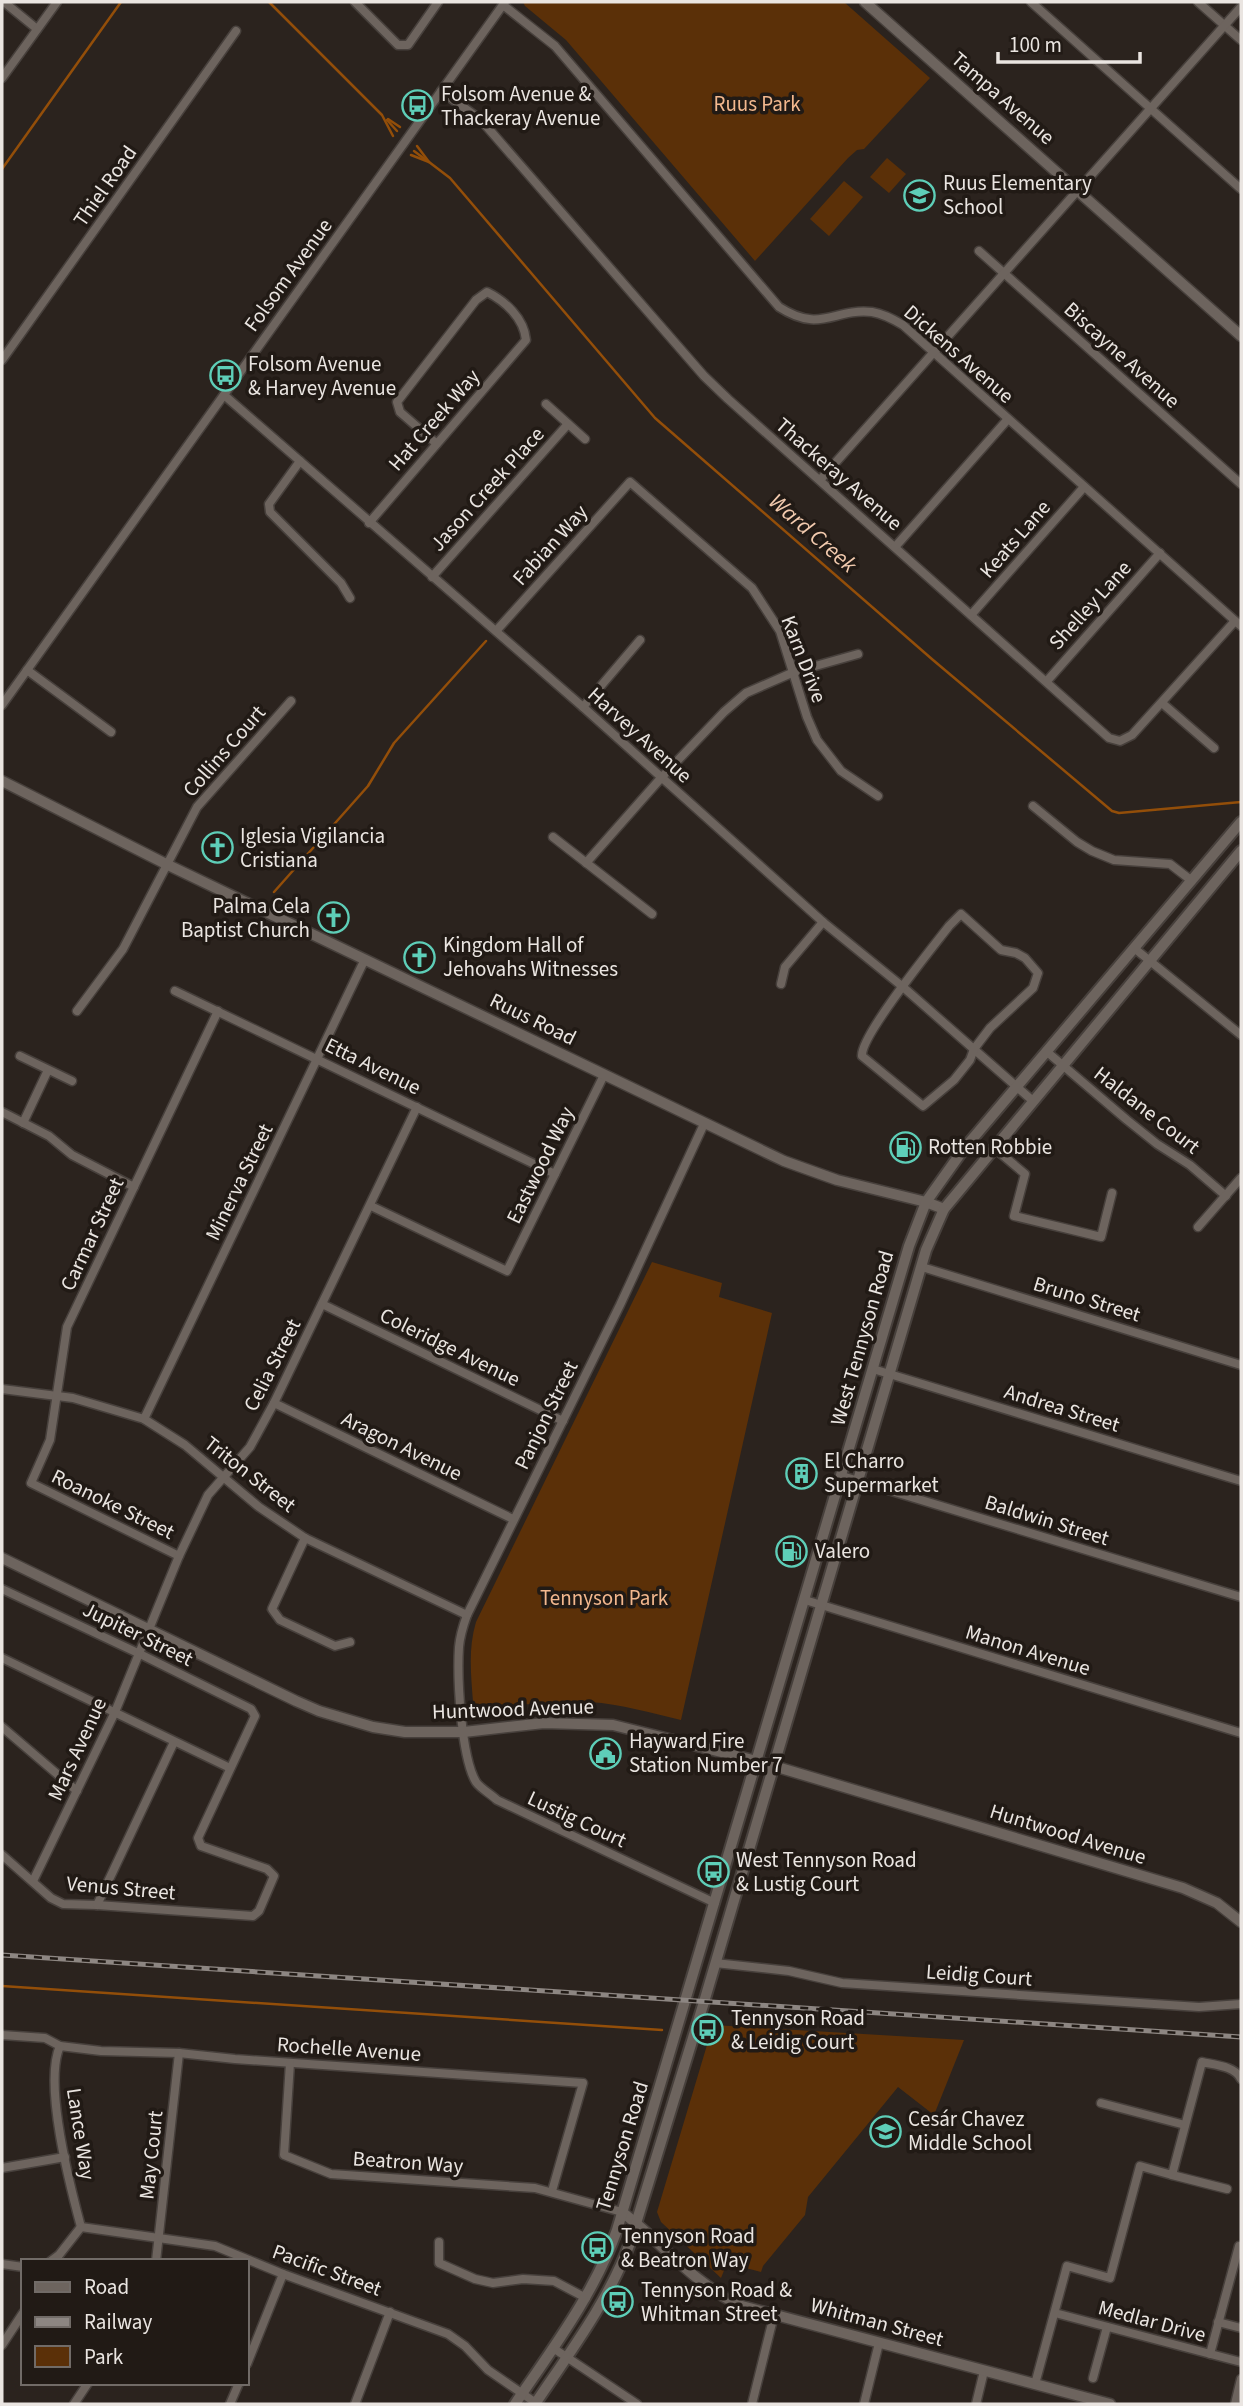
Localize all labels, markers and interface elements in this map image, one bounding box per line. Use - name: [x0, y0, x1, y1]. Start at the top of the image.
- scale bar: [998, 21, 1140, 65]
- text: 100 m: [1009, 30, 1062, 60]
- street label: Tampa Avenue: [945, 44, 1061, 152]
- place label: Folsom Avenue & Thackeray Avenue: [441, 79, 600, 133]
- bus stop icon: Folsom Avenue & Thackeray Avenue: [401, 89, 435, 123]
- park label: Ruus Park: [713, 89, 801, 119]
- street label: Thiel Road: [66, 139, 144, 233]
- place label: Ruus Elementary School: [943, 168, 1092, 222]
- school or university icon: Ruus Elementary School: [903, 178, 937, 212]
- street label: Folsom Avenue: [237, 212, 339, 338]
- street label: Biscayne Avenue: [1057, 295, 1187, 415]
- street label: Dickens Avenue: [897, 298, 1021, 410]
- place label: Folsom Avenue & Harvey Avenue: [248, 349, 396, 403]
- bus stop icon: Folsom Avenue & Harvey Avenue: [208, 359, 242, 393]
- street label: Hat Creek Way: [381, 362, 487, 478]
- street label: Thackeray Avenue: [769, 410, 909, 538]
- street label: Jason Creek Place: [423, 420, 551, 558]
- water label: Ward Creek: [762, 485, 865, 581]
- street label: Keats Lane: [973, 493, 1057, 585]
- street label: Fabian Way: [505, 498, 595, 592]
- street label: Shelley Lane: [1042, 554, 1138, 656]
- street label: Karn Drive: [774, 611, 834, 707]
- street label: Harvey Avenue: [581, 680, 699, 790]
- street label: Collins Court: [176, 699, 272, 803]
- place label: Iglesia Vigilancia Cristiana: [240, 821, 385, 875]
- church icon: Iglesia Vigilancia Cristiana: [200, 831, 234, 865]
- place label: Palma Cela Baptist Church: [181, 891, 310, 945]
- church icon: Palma Cela Baptist Church: [316, 901, 350, 935]
- place label: Kingdom Hall of Jehovahs Witnesses: [443, 930, 618, 984]
- church icon: Kingdom Hall of Jehovahs Witnesses: [403, 940, 437, 974]
- street label: Ruus Road: [485, 985, 581, 1053]
- street label: Etta Avenue: [320, 1030, 426, 1102]
- street label: Haldane Court: [1088, 1059, 1206, 1161]
- street label: Eastwood Way: [499, 1101, 581, 1229]
- street label: Minerva Street: [198, 1118, 280, 1246]
- fuel station icon: Rotten Robbie: [888, 1130, 922, 1164]
- place label: Rotten Robbie: [928, 1132, 1052, 1162]
- street label: Carmar Street: [53, 1172, 131, 1296]
- street label: West Tennyson Road: [823, 1247, 901, 1429]
- street label: Bruno Street: [1030, 1268, 1144, 1330]
- street label: Coleridge Avenue: [375, 1300, 525, 1394]
- street label: Celia Street: [236, 1313, 308, 1417]
- street label: Panjon Street: [507, 1355, 585, 1475]
- street label: Andrea Street: [1001, 1376, 1123, 1440]
- street label: Aragon Avenue: [337, 1404, 467, 1488]
- street label: Triton Street: [198, 1429, 302, 1519]
- place label: El Charro Supermarket: [824, 1446, 939, 1500]
- building icon: El Charro Supermarket: [784, 1456, 818, 1490]
- street label: Roanoke Street: [46, 1461, 180, 1547]
- street label: Baldwin Street: [981, 1487, 1113, 1553]
- fuel station icon: Valero: [775, 1534, 809, 1568]
- place label: Valero: [815, 1536, 870, 1566]
- park label: Tennyson Park: [540, 1583, 669, 1613]
- street label: Jupiter Street: [78, 1594, 198, 1674]
- street label: Manon Avenue: [962, 1617, 1094, 1683]
- street label: Huntwood Avenue: [431, 1691, 595, 1727]
- street label: Mars Avenue: [40, 1692, 114, 1806]
- place label: Hayward Fire Station Number 7: [629, 1726, 782, 1780]
- public building icon: Hayward Fire Station Number 7: [589, 1736, 623, 1770]
- street label: Lustig Court: [523, 1783, 631, 1855]
- street label: Huntwood Avenue: [986, 1796, 1150, 1872]
- place label: West Tennyson Road & Lustig Court: [736, 1845, 917, 1899]
- bus stop icon: West Tennyson Road & Lustig Court: [696, 1855, 730, 1889]
- street label: Venus Street: [65, 1868, 177, 1908]
- street label: Leidig Court: [925, 1956, 1033, 1994]
- place label: Tennyson Road & Leidig Court: [731, 2003, 865, 2057]
- bus stop icon: Tennyson Road & Leidig Court: [691, 2013, 725, 2047]
- street label: Rochelle Avenue: [276, 2029, 422, 2069]
- street label: Tennyson Road: [588, 2078, 656, 2214]
- street label: Lance Way: [59, 2086, 103, 2182]
- place label: Cesár Chavez Middle School: [908, 2104, 1032, 2158]
- street label: May Court: [131, 2109, 171, 2201]
- school or university icon: Cesár Chavez Middle School: [868, 2114, 902, 2148]
- street label: Beatron Way: [352, 2143, 464, 2181]
- place label: Tennyson Road & Beatron Way: [621, 2221, 755, 2275]
- bus stop icon: Tennyson Road & Beatron Way: [581, 2231, 615, 2265]
- street label: Pacific Street: [268, 2236, 386, 2304]
- legend: [21, 2259, 248, 2385]
- text: Road: [84, 2272, 129, 2302]
- place label: Tennyson Road & Whitman Street: [641, 2275, 792, 2329]
- bus stop icon: Tennyson Road & Whitman Street: [601, 2285, 635, 2319]
- street label: Whitman Street: [807, 2290, 947, 2354]
- street label: Medlar Drive: [1095, 2292, 1209, 2350]
- text: Railway: [84, 2307, 152, 2337]
- text: Park: [84, 2342, 124, 2372]

